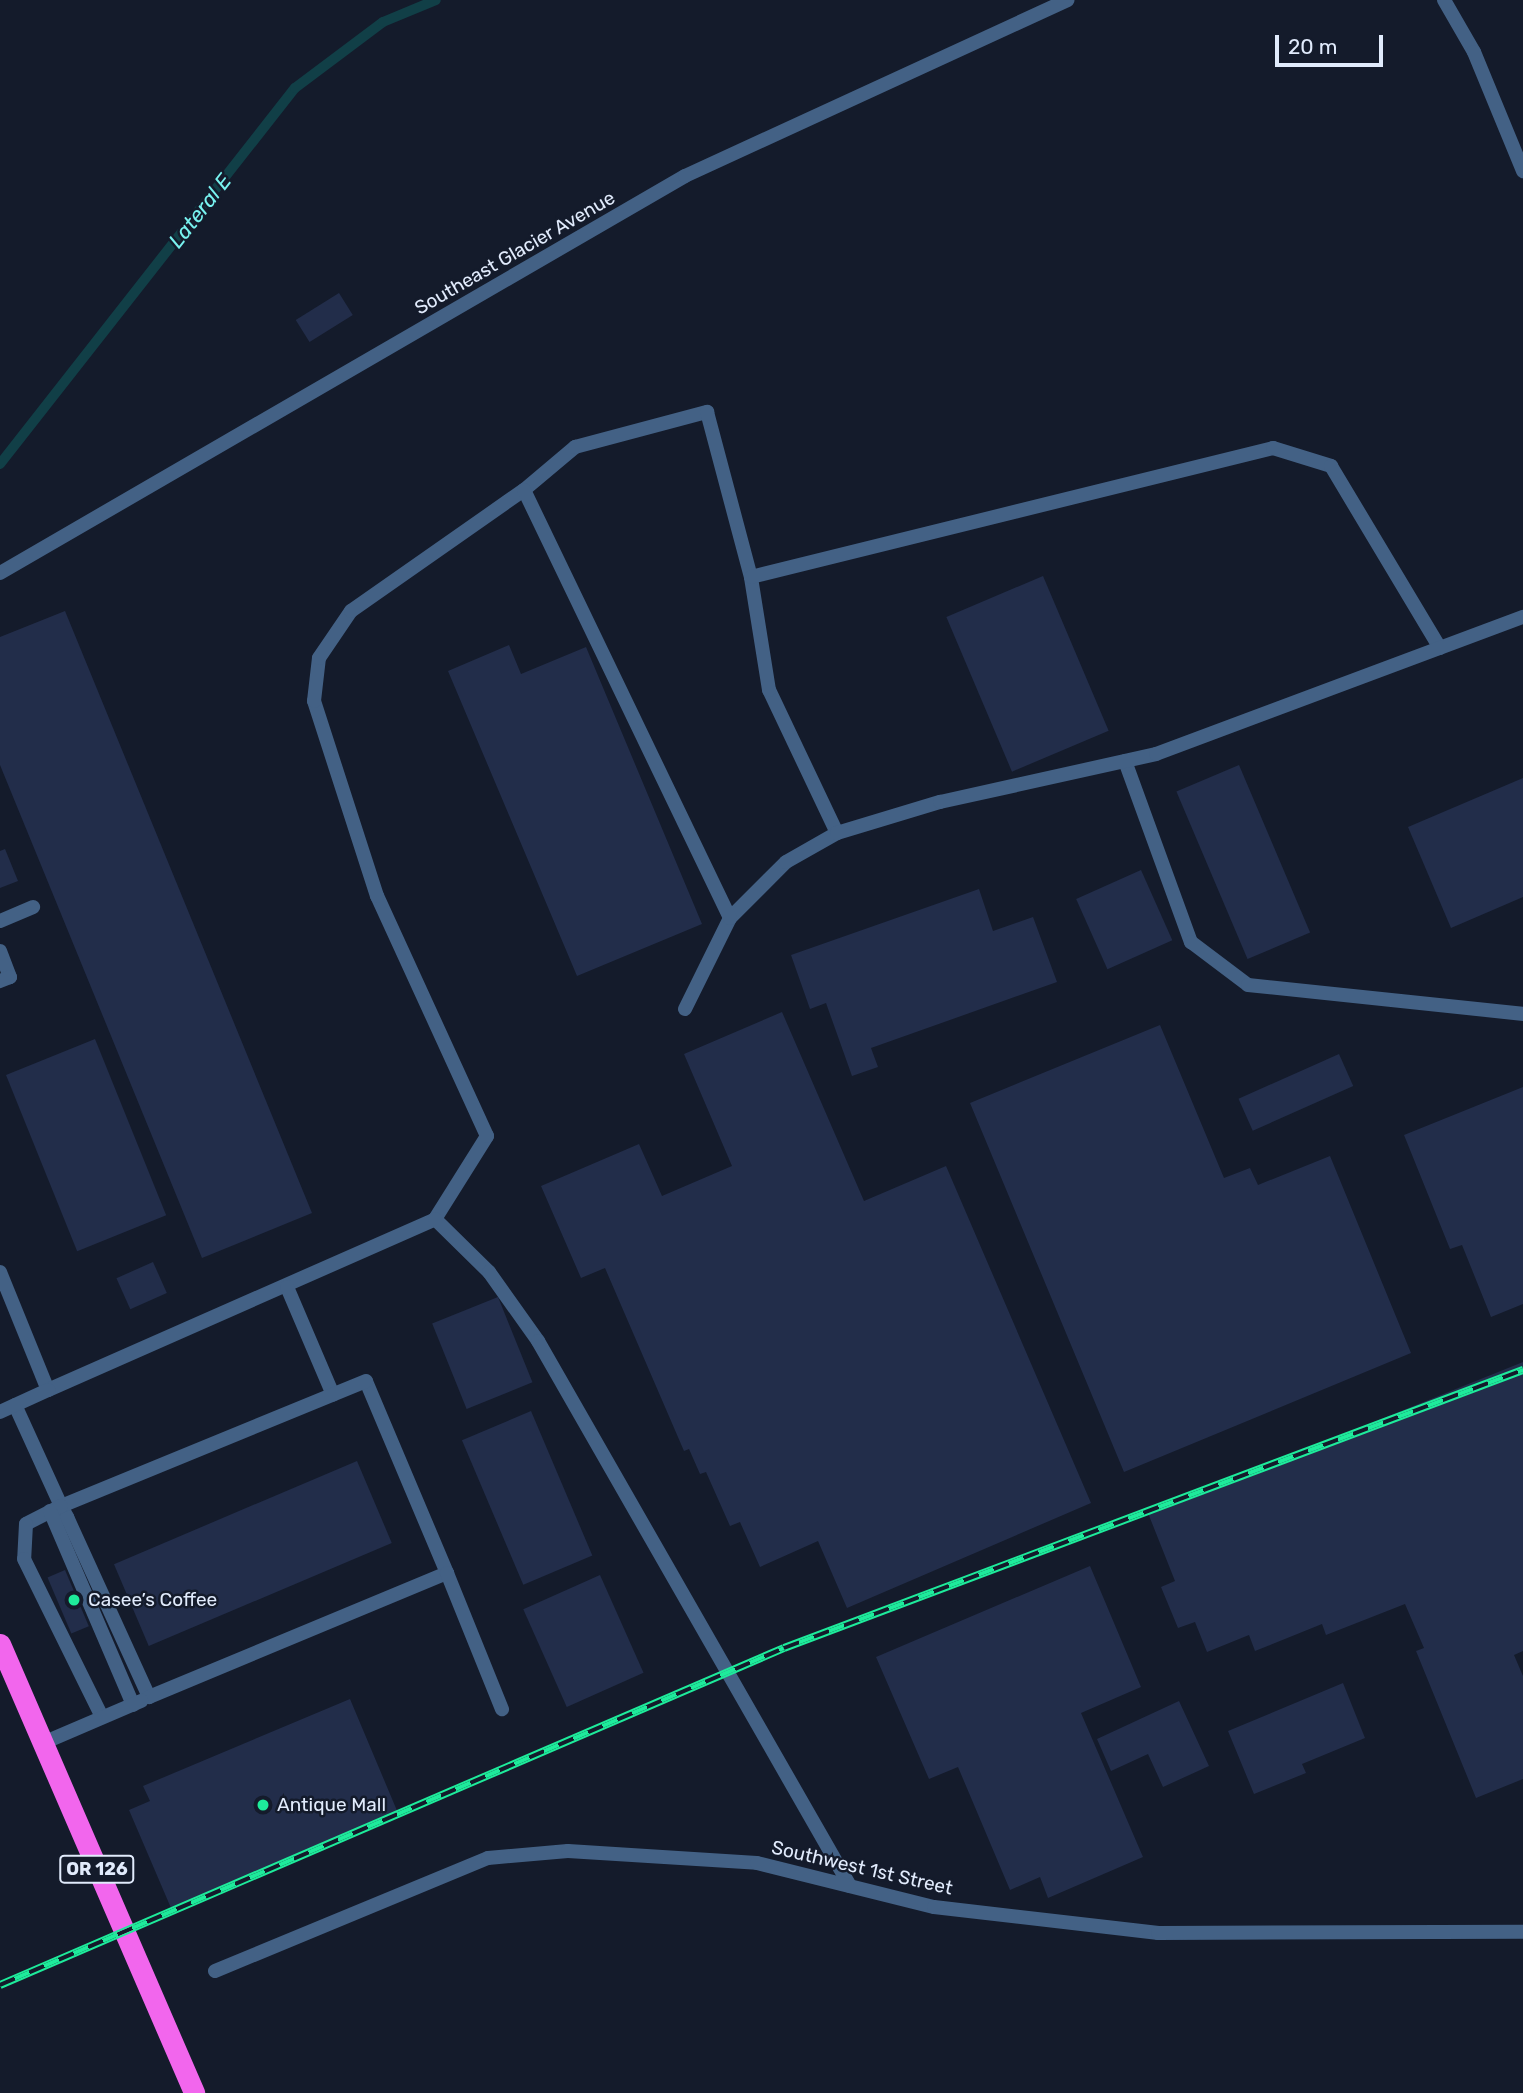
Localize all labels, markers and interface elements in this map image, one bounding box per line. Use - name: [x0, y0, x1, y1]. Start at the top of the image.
- scale bar: [1278, 21, 1386, 65]
- text: 20 m: [1288, 34, 1337, 59]
- water label: Lateral E: [163, 169, 237, 253]
- street label: Southeast Glacier Avenue: [410, 186, 620, 320]
- place label: Casee’s Coffee: [88, 1589, 217, 1611]
- marker: Casee’s Coffee: [66, 1592, 82, 1608]
- place label: Antique Mall: [277, 1794, 386, 1816]
- marker: Antique Mall: [255, 1797, 271, 1813]
- street label: Southwest 1st Street: [769, 1836, 955, 1900]
- road number: OR 126: [58, 1854, 136, 1884]

